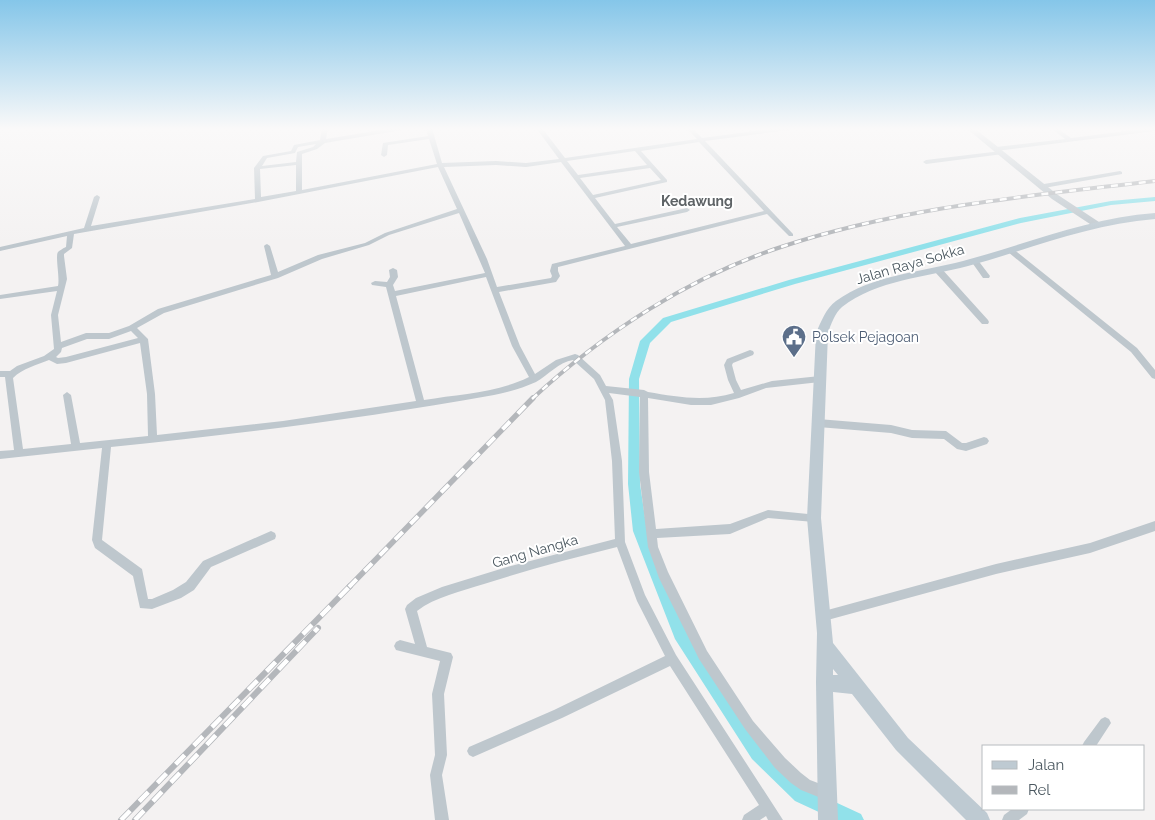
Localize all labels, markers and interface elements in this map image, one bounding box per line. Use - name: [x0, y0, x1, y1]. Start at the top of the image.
- district label: Kedawung: [661, 193, 733, 209]
- street label: Jalan Raya Sokka: [854, 241, 966, 287]
- public building icon: Polsek Pejagoan: [781, 324, 807, 358]
- place label: Polsek Pejagoan: [812, 329, 919, 345]
- street label: Gang Nangka: [490, 531, 580, 571]
- legend: [982, 745, 1145, 810]
- text: Jalan: [1028, 756, 1064, 774]
- text: Rel: [1028, 781, 1051, 799]

